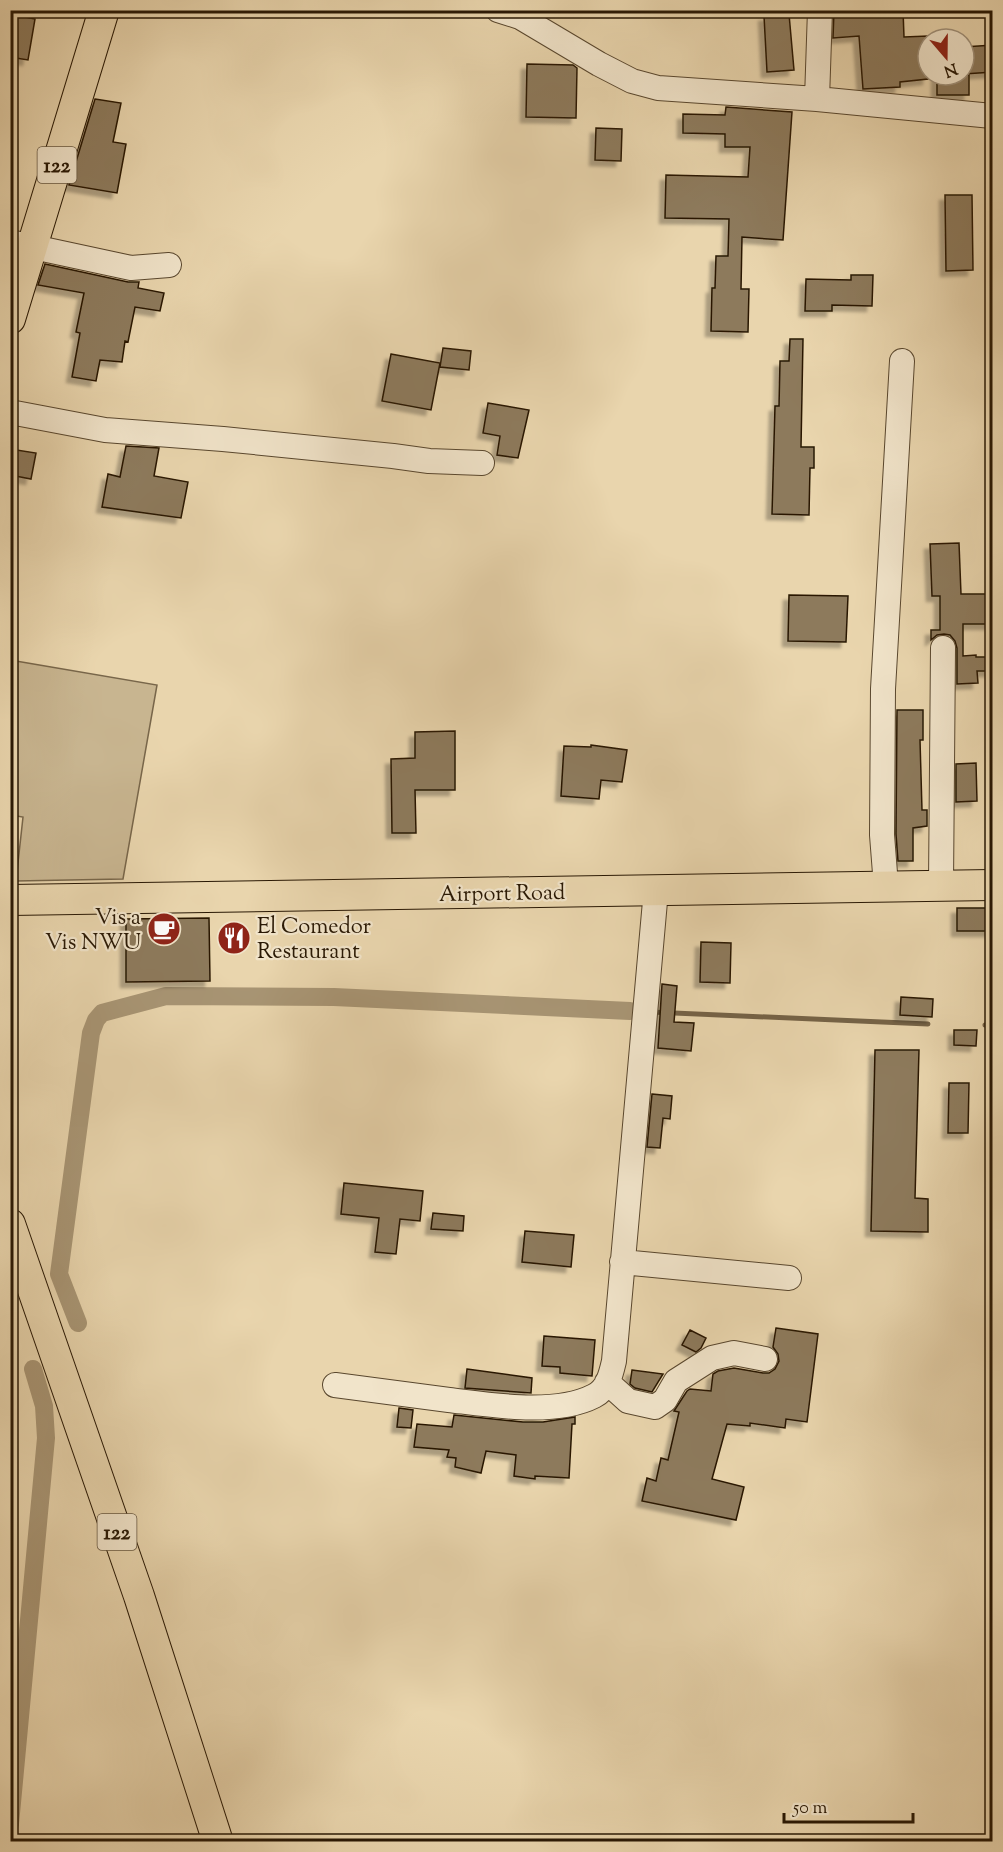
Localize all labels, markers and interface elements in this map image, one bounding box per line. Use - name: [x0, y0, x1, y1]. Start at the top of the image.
- north arrow: [916, 27, 976, 87]
- text: N: [940, 56, 960, 82]
- road number: 122: [38, 147, 76, 183]
- street label: Airport Road: [439, 878, 566, 912]
- place label: Vis a Vis NWU: [45, 903, 141, 960]
- cafe icon: Vis a Vis NWU: [146, 911, 182, 947]
- place label: El Comedor Restaurant: [257, 912, 371, 969]
- restaurant icon: El Comedor Restaurant: [216, 920, 252, 956]
- road number: 122: [98, 1514, 136, 1550]
- scale bar: [784, 1786, 913, 1824]
- text: 50 m: [792, 1796, 828, 1822]

